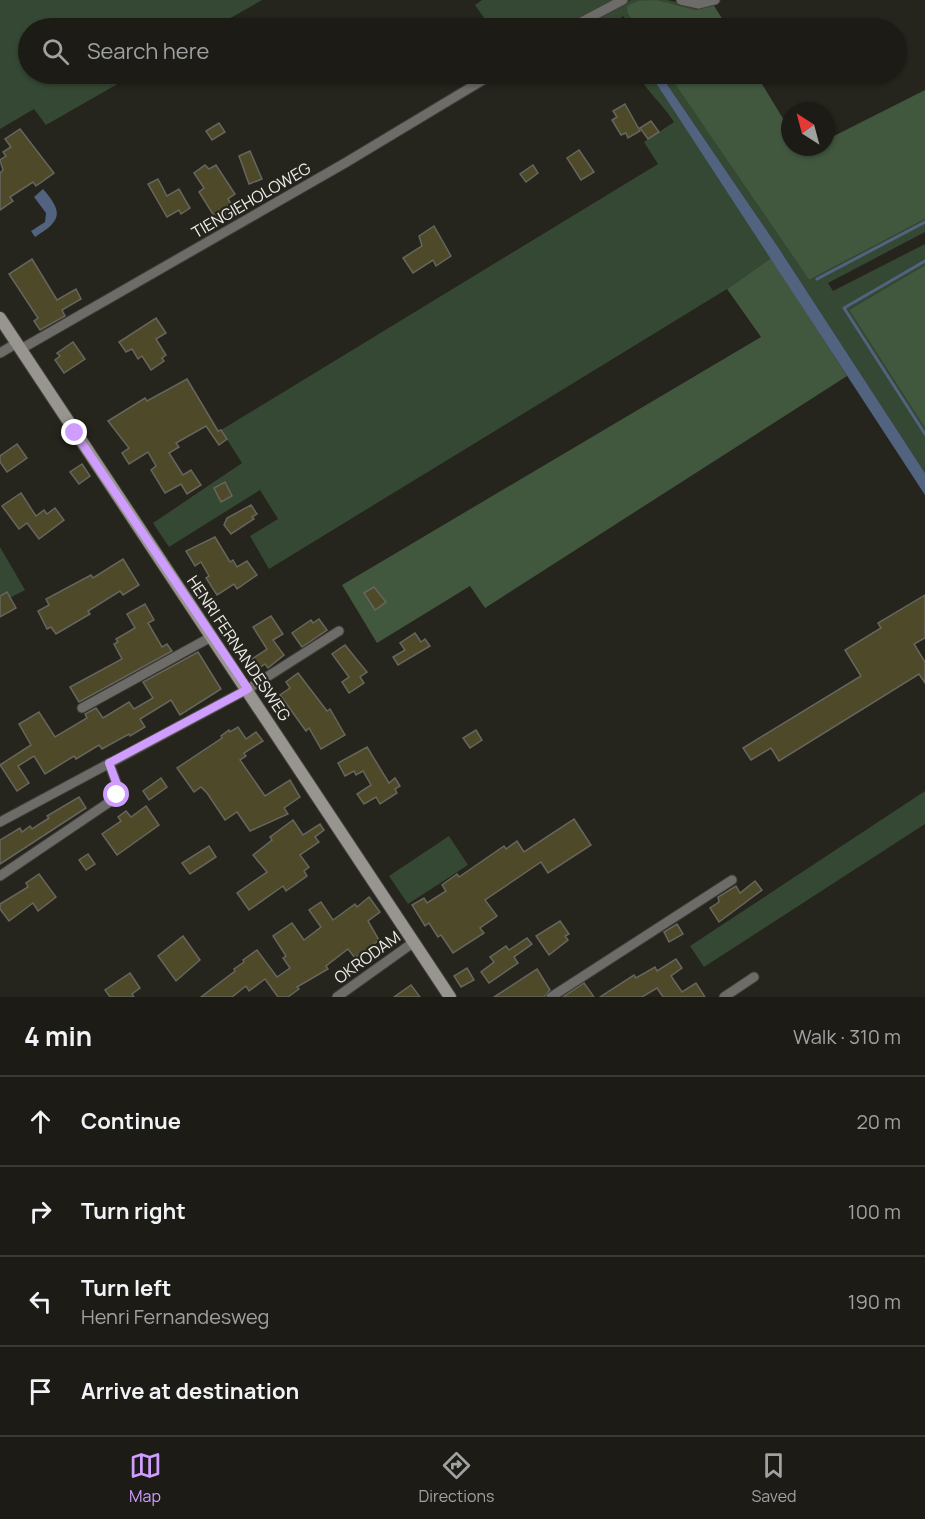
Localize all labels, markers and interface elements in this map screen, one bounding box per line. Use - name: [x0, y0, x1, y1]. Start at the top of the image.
- search box: [18, 18, 907, 84]
- icon: search: [39, 35, 72, 68]
- text: Search here: [87, 36, 209, 66]
- north arrow: [781, 102, 835, 156]
- street label: TIENGIEHOLOWEG: [188, 157, 314, 243]
- route end: [61, 419, 87, 445]
- street label: HENRI FERNANDESWEG: [182, 571, 296, 725]
- route start: [103, 781, 129, 807]
- street label: OKRODAM: [329, 926, 405, 988]
- text: 4 min: [24, 1018, 92, 1054]
- text: Walk · 310 m: [793, 1023, 901, 1050]
- icon: ahead: [24, 1105, 57, 1138]
- text: Continue: [81, 1106, 181, 1136]
- text: 20 m: [856, 1108, 901, 1135]
- icon: right: [24, 1195, 57, 1228]
- text: Turn right: [81, 1196, 186, 1226]
- text: 100 m: [848, 1198, 901, 1225]
- text: Turn left: [81, 1273, 171, 1303]
- icon: left: [24, 1285, 57, 1318]
- text: 190 m: [848, 1288, 901, 1315]
- text: Henri Fernandesweg: [81, 1303, 269, 1330]
- icon: arrive: [24, 1375, 57, 1408]
- text: Arrive at destination: [81, 1376, 299, 1406]
- tab: Map: [129, 1449, 162, 1507]
- tab: Directions: [419, 1449, 494, 1507]
- tab: Saved: [751, 1449, 796, 1507]

